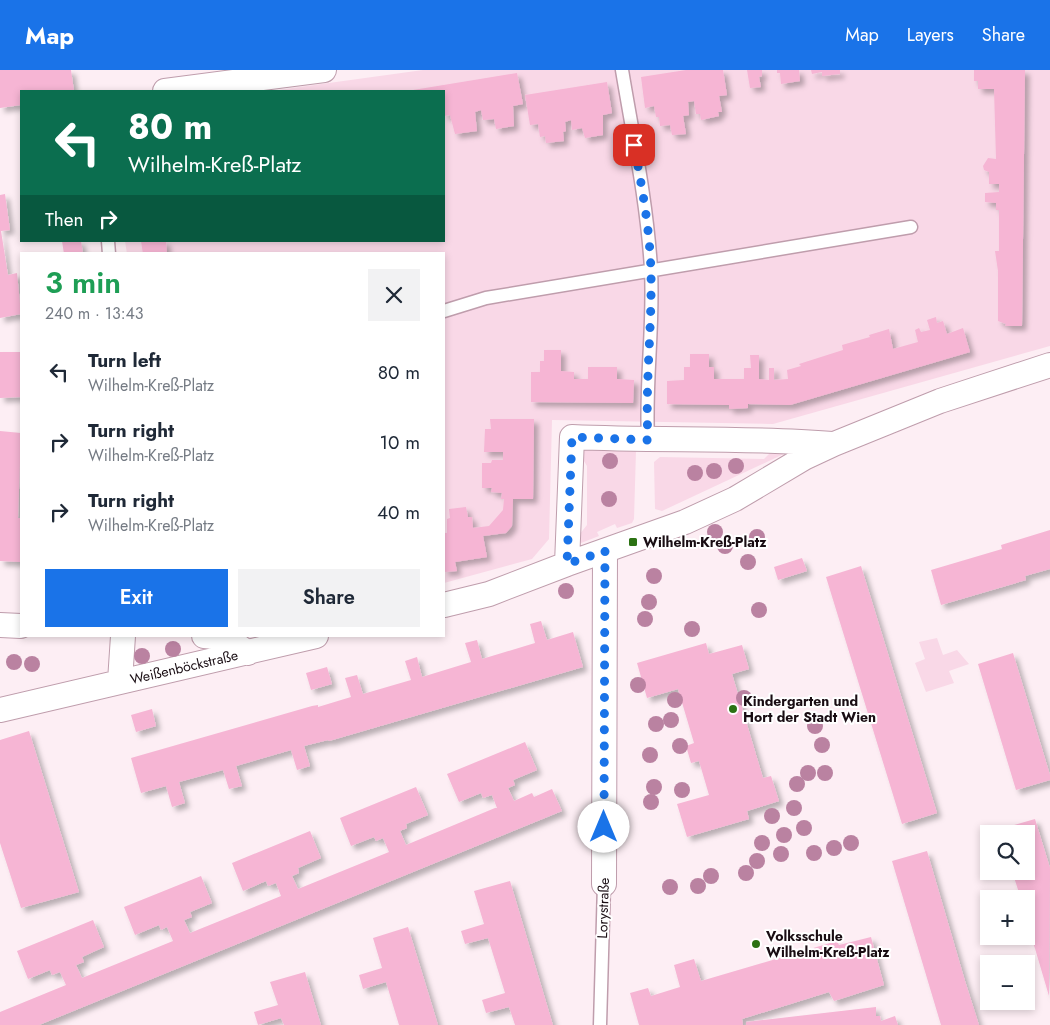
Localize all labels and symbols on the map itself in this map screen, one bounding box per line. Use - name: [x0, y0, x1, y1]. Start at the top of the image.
- pin: [613, 124, 655, 166]
- place label: Wilhelm-Kreß-Platz: [643, 532, 767, 552]
- marker: Wilhelm-Kreß-Platz: [627, 536, 639, 548]
- street label: Weißenböckstraße: [128, 645, 240, 689]
- place label: Kindergarten und Hort der Stadt Wien: [743, 691, 876, 727]
- marker: Kindergarten und Hort der Stadt Wien: [727, 703, 739, 715]
- position arrow: [577, 800, 629, 852]
- street label: Lorystraße: [592, 877, 614, 939]
- place label: Volksschule Wilhelm-Kreß-Platz: [765, 926, 890, 962]
- marker: Volksschule Wilhelm-Kreß-Platz: [750, 938, 762, 950]

